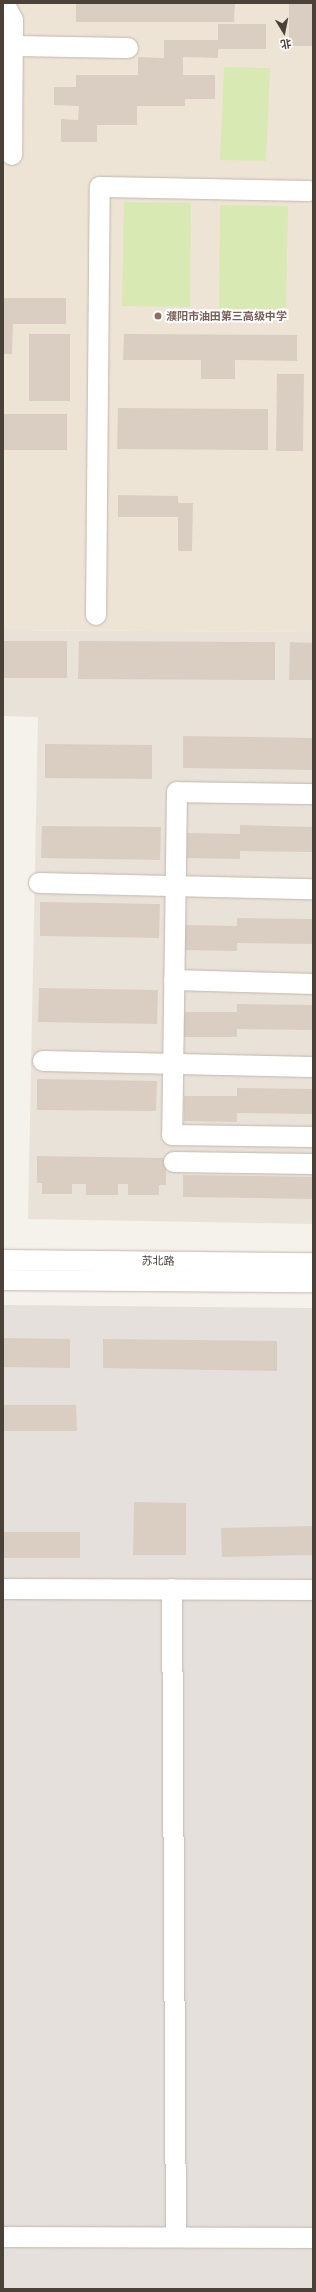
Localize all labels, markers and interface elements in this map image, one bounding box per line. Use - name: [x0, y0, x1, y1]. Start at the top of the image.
- north arrow: [264, 12, 304, 52]
- text: 北: [279, 36, 293, 52]
- place label: 濮阳市油田第三高级中学: [166, 309, 287, 323]
- marker: 濮阳市油田第三高级中学: [153, 311, 163, 321]
- street label: 苏北路: [141, 1254, 175, 1268]

